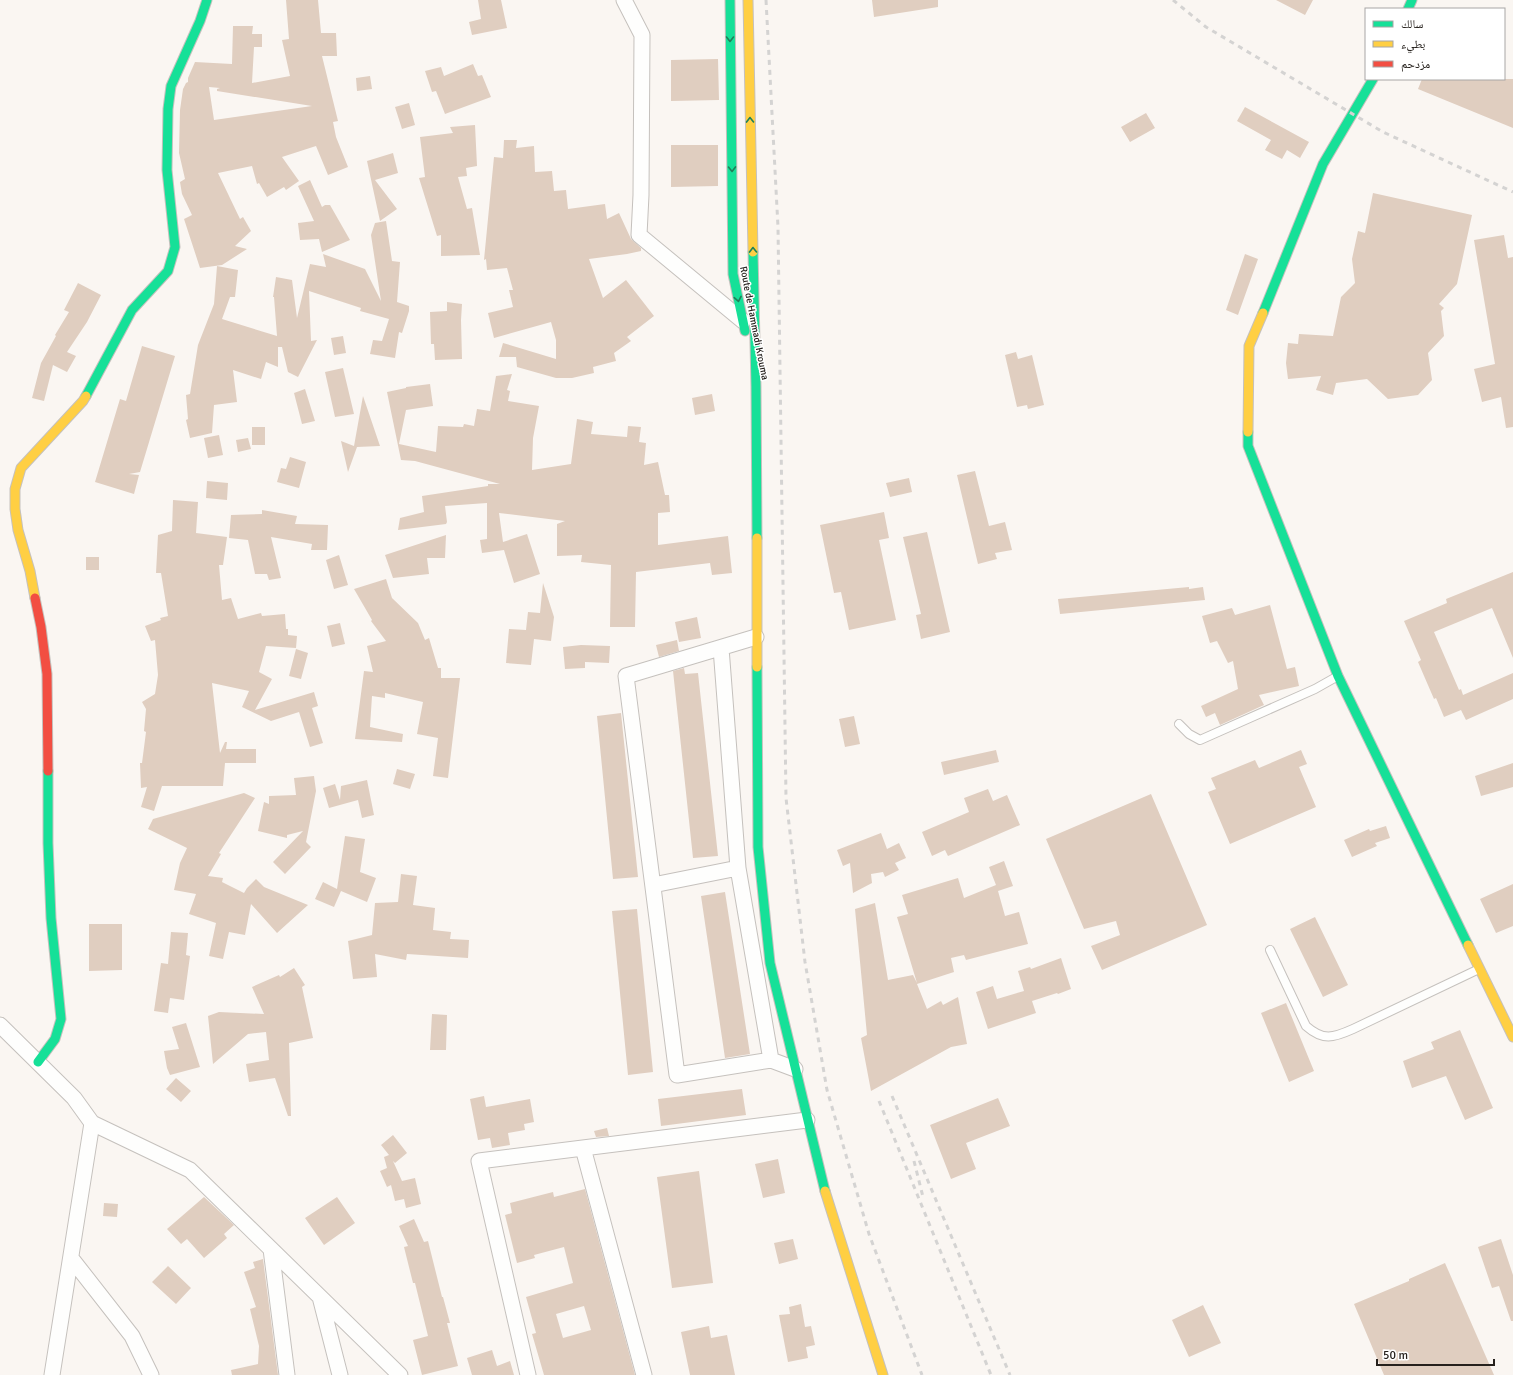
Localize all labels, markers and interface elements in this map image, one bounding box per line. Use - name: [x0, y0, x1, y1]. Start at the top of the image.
- legend: [1365, 8, 1505, 80]
- text: سالك: [1401, 17, 1423, 32]
- one-way arrow: [726, 36, 734, 42]
- text: بطيء: [1401, 37, 1425, 54]
- text: مزدحم: [1401, 57, 1430, 72]
- one-way arrow: [746, 117, 754, 123]
- one-way arrow: [728, 166, 736, 172]
- one-way arrow: [749, 247, 757, 253]
- street label: Route de Hammadi Krouma: [737, 265, 771, 381]
- one-way arrow: [734, 295, 742, 302]
- scale bar: [1377, 1341, 1494, 1367]
- text: 50 m: [1383, 1348, 1408, 1363]

